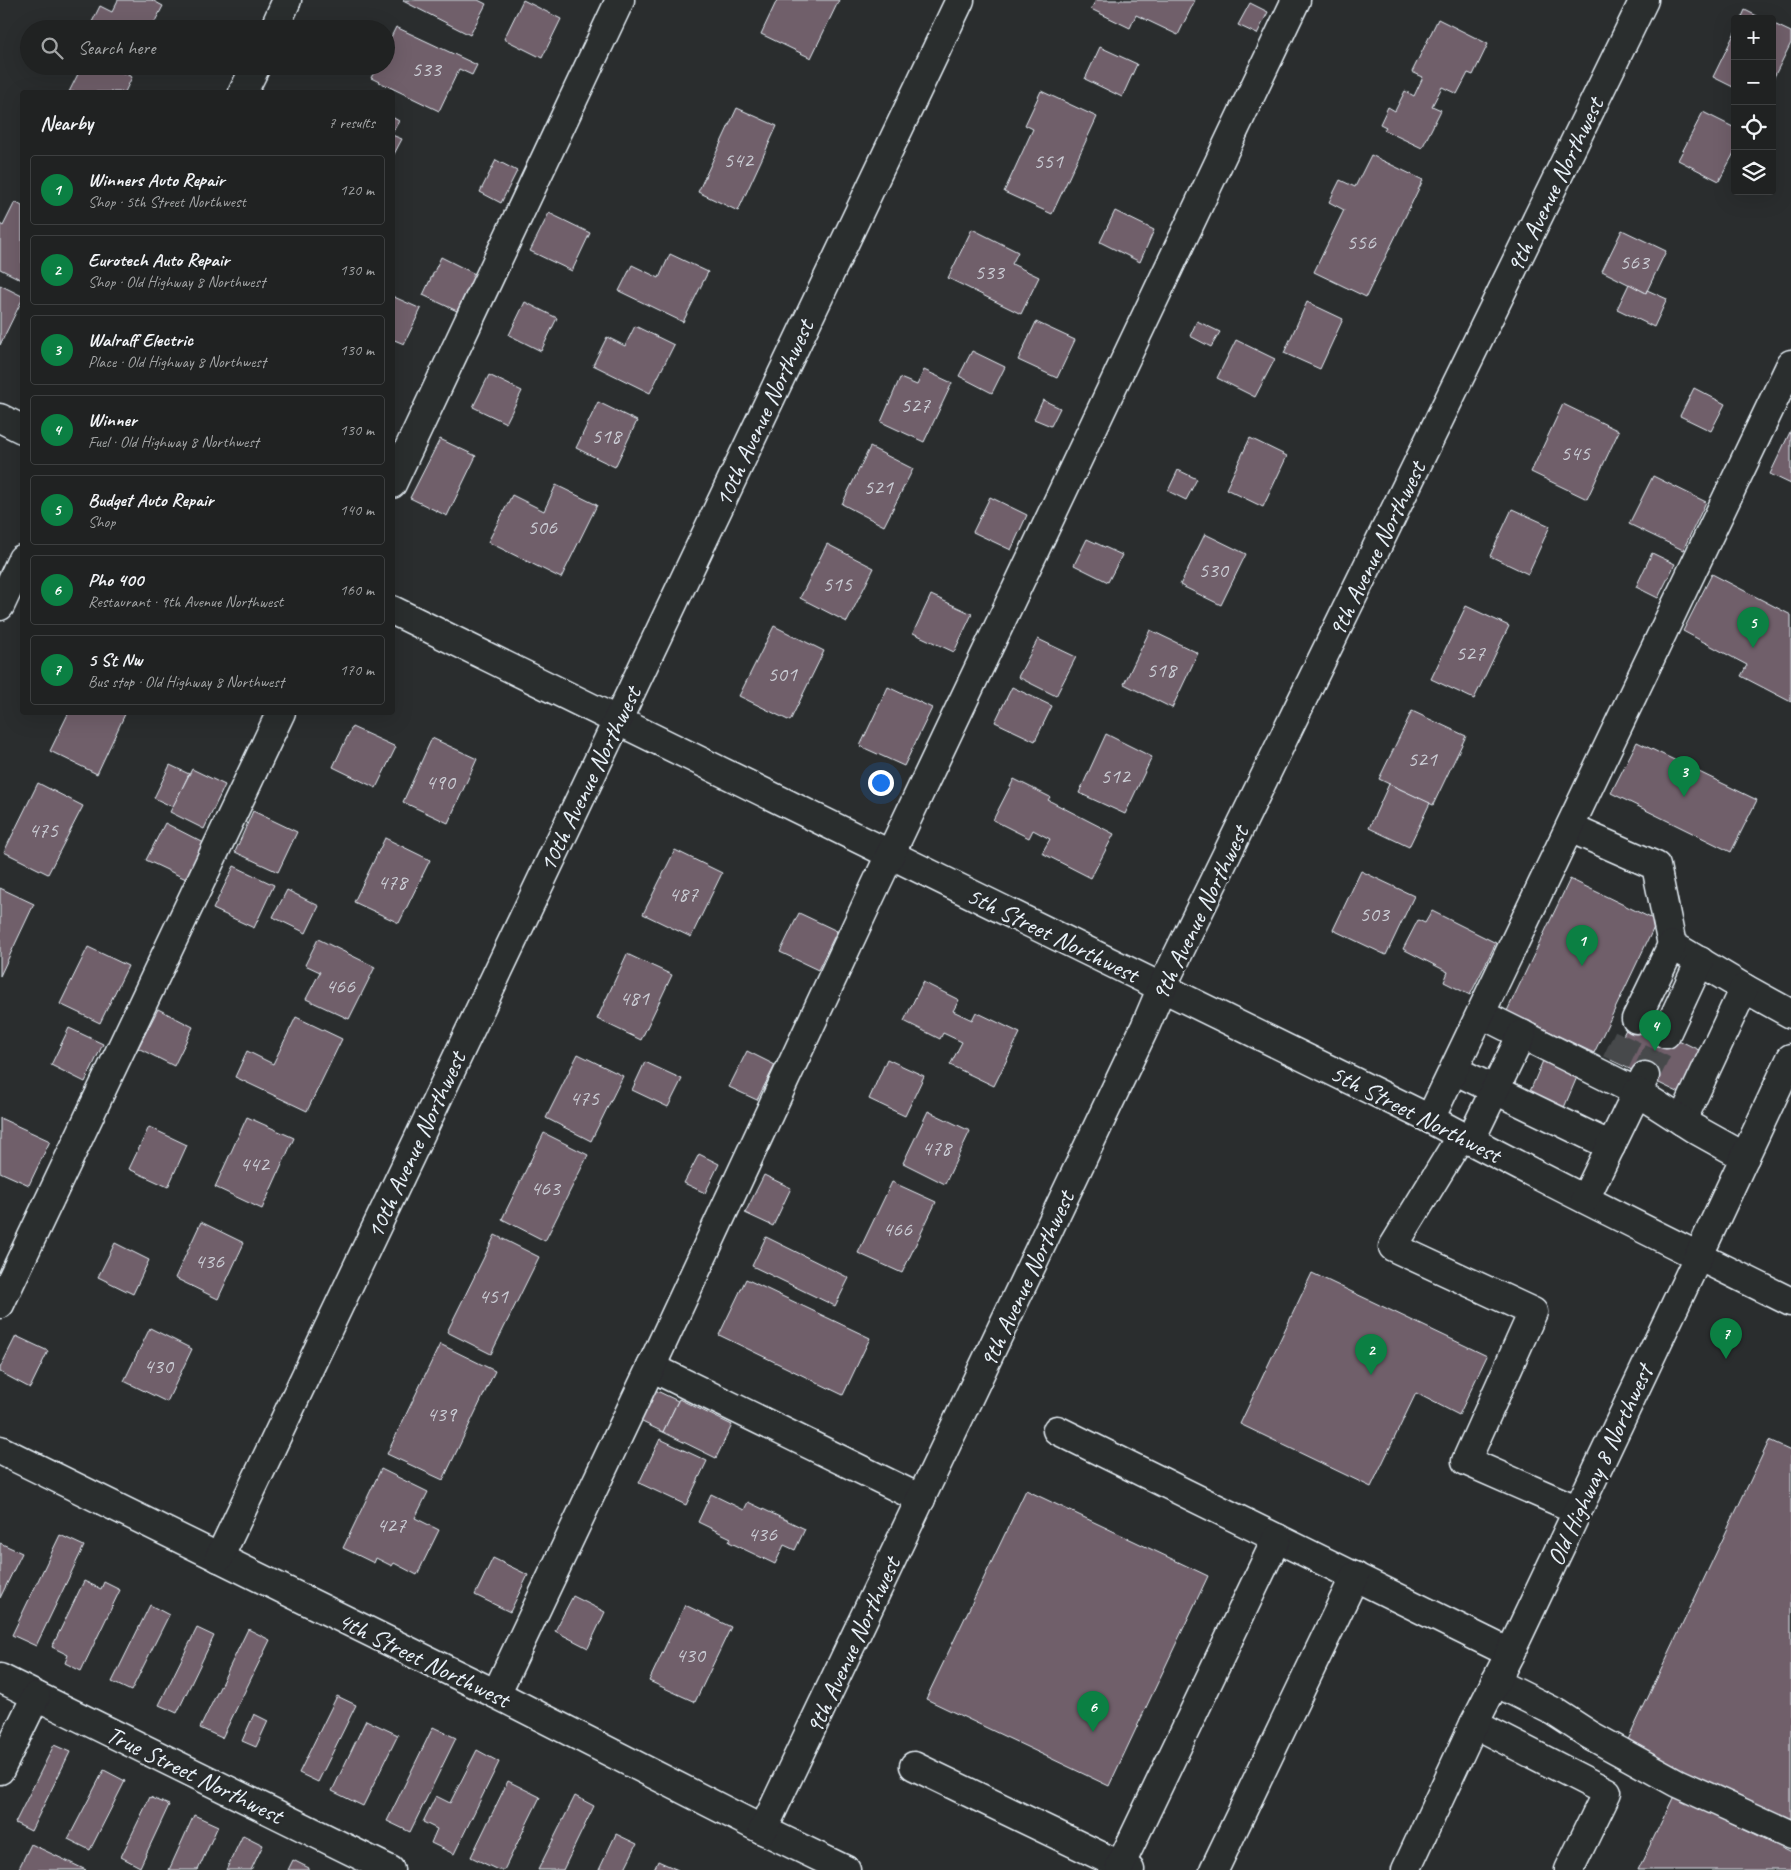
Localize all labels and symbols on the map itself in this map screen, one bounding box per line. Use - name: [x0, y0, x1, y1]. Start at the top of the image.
- house number: 533: [411, 55, 443, 83]
- street label: 9th Avenue Northwest: [1499, 90, 1612, 278]
- house number: 542: [723, 146, 755, 174]
- house number: 551: [1033, 147, 1064, 175]
- house number: 556: [1346, 228, 1377, 256]
- house number: 563: [1619, 248, 1651, 276]
- house number: 533: [974, 258, 1006, 286]
- street label: 10th Avenue Northwest: [707, 313, 822, 512]
- house number: 527: [900, 391, 931, 419]
- house number: 518: [591, 422, 623, 450]
- house number: 545: [1560, 439, 1591, 467]
- street label: 9th Avenue Northwest: [1321, 454, 1434, 642]
- house number: 521: [863, 473, 894, 501]
- house number: 506: [527, 513, 558, 541]
- house number: 530: [1198, 556, 1230, 584]
- house number: 515: [822, 570, 853, 598]
- pin: 5: [1737, 607, 1769, 648]
- house number: 527: [1455, 639, 1486, 667]
- house number: 518: [1146, 656, 1178, 684]
- house number: 501: [767, 660, 798, 688]
- street label: 10th Avenue Northwest: [531, 679, 650, 877]
- house number: 521: [1407, 745, 1438, 773]
- pin: 3: [1668, 756, 1700, 797]
- house number: 512: [1100, 762, 1132, 790]
- house number: 490: [425, 768, 457, 796]
- your location: [868, 770, 894, 796]
- house number: 475: [28, 816, 59, 844]
- street label: 9th Avenue Northwest: [1144, 818, 1257, 1006]
- house number: 478: [377, 868, 409, 896]
- street label: 5th Street Northwest: [961, 879, 1146, 992]
- house number: 487: [668, 880, 699, 908]
- house number: 503: [1359, 900, 1391, 928]
- pin: 1: [1566, 925, 1598, 966]
- house number: 466: [325, 972, 356, 1000]
- house number: 481: [619, 984, 650, 1012]
- pin: 4: [1639, 1010, 1671, 1051]
- street label: 10th Avenue Northwest: [359, 1045, 474, 1244]
- street label: 5th Street Northwest: [1325, 1057, 1509, 1172]
- house number: 475: [569, 1084, 600, 1112]
- house number: 478: [921, 1134, 953, 1162]
- house number: 442: [239, 1150, 271, 1178]
- house number: 463: [530, 1174, 562, 1202]
- street label: 9th Avenue Northwest: [972, 1184, 1083, 1373]
- house number: 466: [882, 1215, 913, 1243]
- house number: 436: [194, 1247, 225, 1275]
- house number: 451: [478, 1282, 509, 1310]
- pin: 7: [1710, 1318, 1742, 1359]
- pin: 2: [1355, 1334, 1387, 1375]
- house number: 430: [143, 1352, 175, 1380]
- street label: Old Highway 8 Northwest: [1539, 1357, 1662, 1571]
- house number: 439: [426, 1400, 458, 1428]
- house number: 427: [376, 1511, 407, 1539]
- house number: 436: [747, 1520, 778, 1548]
- street label: 9th Avenue Northwest: [798, 1550, 909, 1739]
- street label: 4th Street Northwest: [332, 1604, 517, 1717]
- house number: 430: [675, 1641, 707, 1669]
- pin: 6: [1077, 1691, 1109, 1732]
- street label: True Street Northwest: [101, 1718, 290, 1833]

